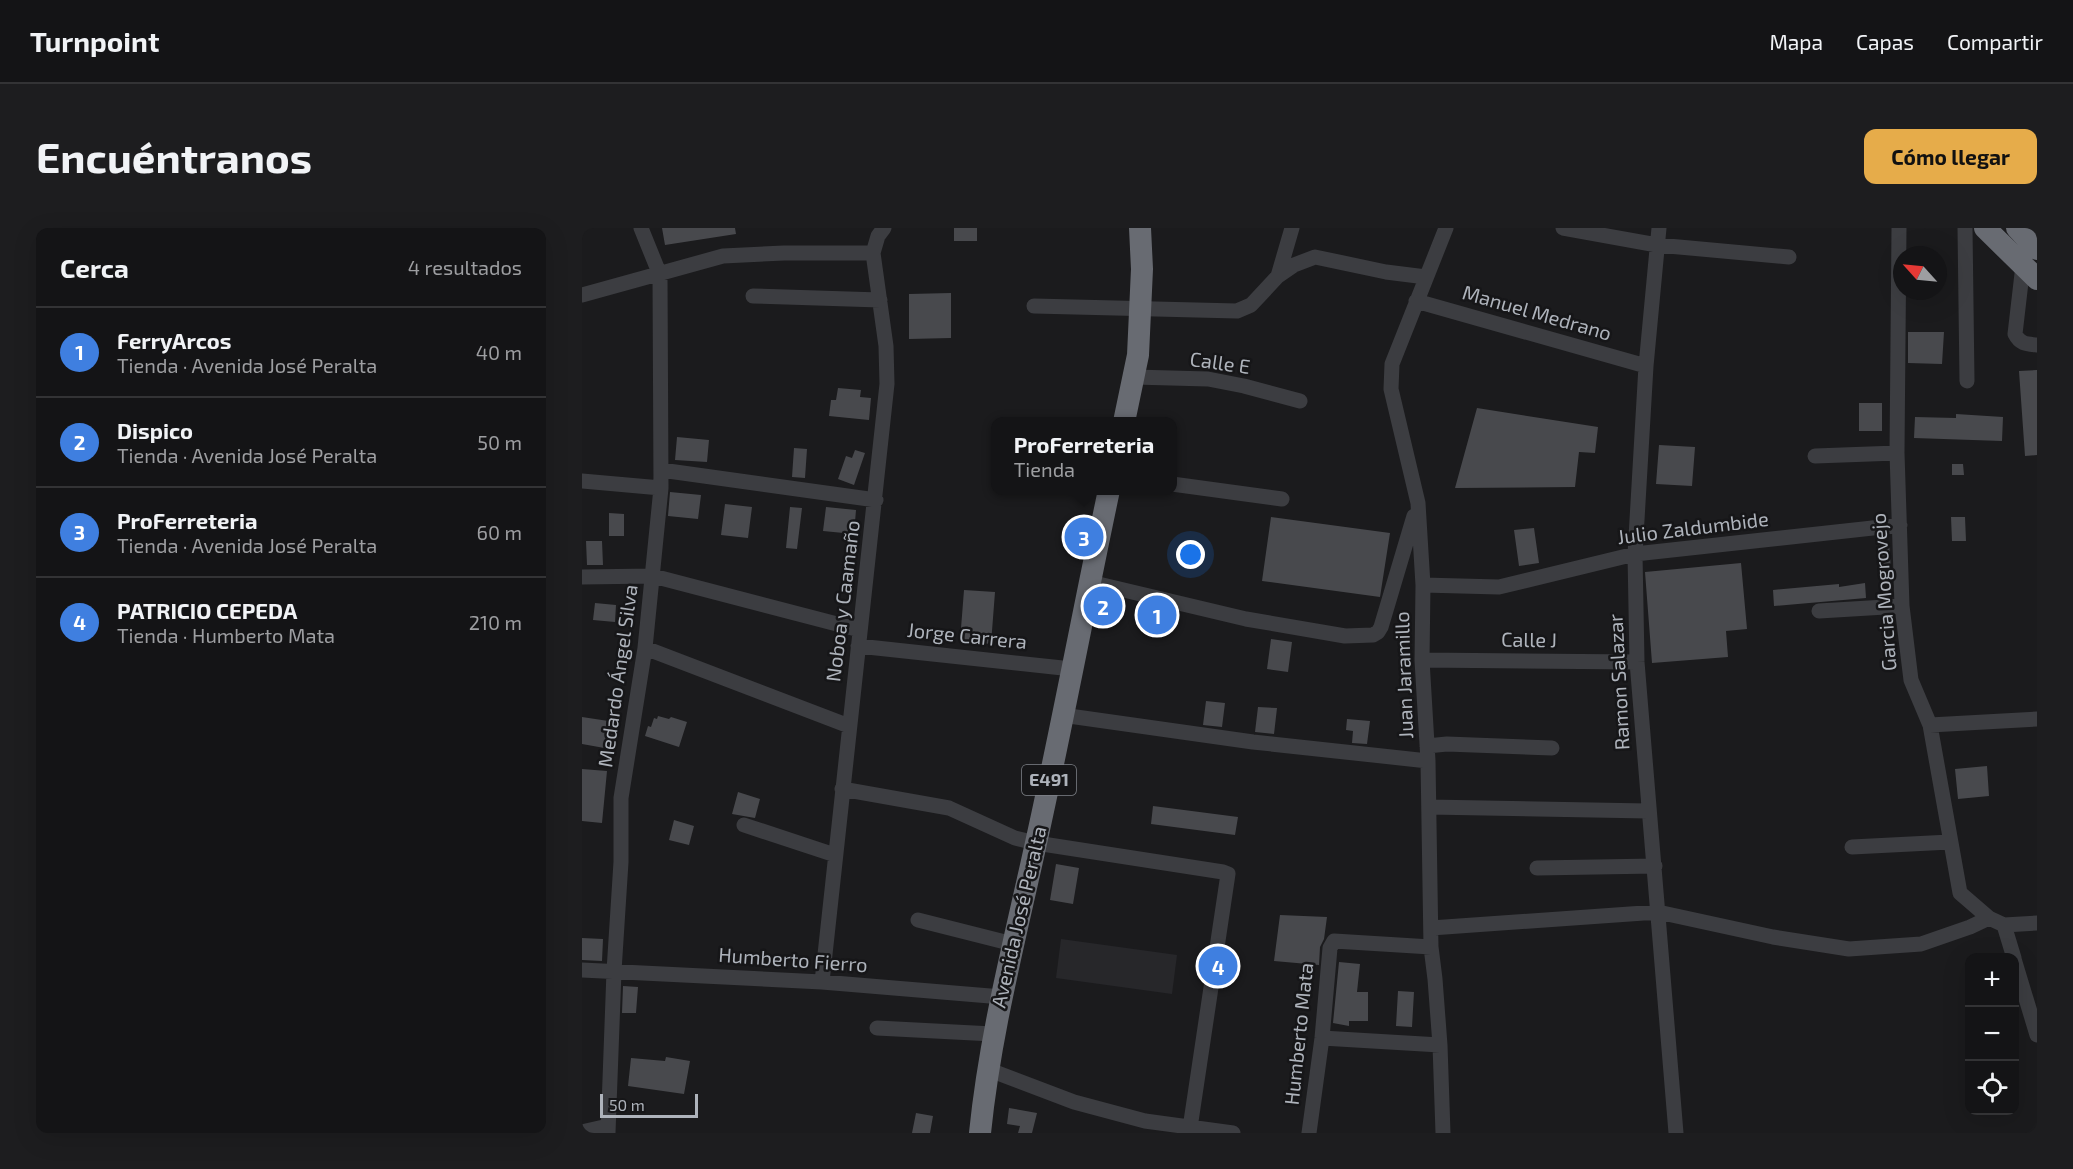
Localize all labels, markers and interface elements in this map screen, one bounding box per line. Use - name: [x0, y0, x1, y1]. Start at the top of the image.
- text: Turnpoint: [30, 24, 159, 58]
- text: Mapa: [1769, 29, 1823, 54]
- text: Capas: [1856, 29, 1914, 54]
- text: Compartir: [1947, 29, 2043, 54]
- button: Cómo llegar: [1864, 129, 2037, 184]
- text: Encuéntranos: [36, 131, 312, 181]
- north arrow: [1893, 246, 1947, 300]
- text: Cerca: [60, 252, 129, 283]
- text: 4 resultados: [408, 255, 522, 279]
- street label: Manuel Medrano: [1460, 279, 1615, 345]
- text: FerryArcos: [117, 327, 231, 353]
- text: 1: [75, 340, 84, 364]
- text: 40 m: [476, 340, 522, 364]
- street label: Calle E: [1188, 346, 1252, 378]
- text: Tienda · Avenida José Peralta: [117, 353, 377, 377]
- text: Dispico: [117, 417, 193, 443]
- popup: [991, 417, 1177, 495]
- text: 2: [74, 430, 85, 454]
- text: 50 m: [477, 430, 522, 454]
- text: ProFerreteria: [1014, 431, 1154, 457]
- text: Tienda · Avenida José Peralta: [117, 443, 377, 467]
- text: Tienda: [1014, 457, 1075, 481]
- street label: Julio Zaldumbide: [1616, 506, 1770, 548]
- text: ProFerreteria: [117, 507, 258, 533]
- street label: Garcia Mogrovejo: [1866, 512, 1900, 672]
- pin: 3: [1064, 514, 1104, 560]
- street label: Noboa y Caamaño: [820, 519, 864, 683]
- text: 3: [74, 520, 85, 544]
- text: 60 m: [477, 520, 522, 544]
- text: Tienda · Avenida José Peralta: [117, 533, 377, 557]
- your location: [1176, 540, 1205, 569]
- street label: Medardo Ángel Silva: [592, 583, 642, 769]
- pin: 2: [1084, 584, 1122, 628]
- pin: 1: [1138, 592, 1176, 638]
- text: PATRICIO CEPEDA: [117, 597, 297, 623]
- text: 4: [73, 610, 86, 634]
- text: 210 m: [469, 610, 522, 634]
- street label: Juan Jaramillo: [1389, 611, 1417, 739]
- street label: Ramon Salazar: [1602, 613, 1634, 751]
- street label: Jorge Carrera: [906, 617, 1028, 653]
- text: Tienda · Humberto Mata: [117, 623, 335, 647]
- street label: Calle J: [1501, 627, 1557, 651]
- road number: E491: [1022, 765, 1076, 795]
- street label: Avenida José Peralta: [985, 824, 1051, 1010]
- street label: Humberto Fierro: [718, 942, 868, 976]
- pin: 4: [1198, 944, 1238, 988]
- map controls: [1965, 953, 2019, 1115]
- button: +: [1965, 953, 2019, 1007]
- street label: Humberto Mata: [1279, 962, 1317, 1106]
- button: −: [1965, 1007, 2019, 1061]
- button: locate: [1965, 1061, 2019, 1115]
- scale bar: [600, 1091, 698, 1118]
- text: 50 m: [609, 1095, 645, 1114]

